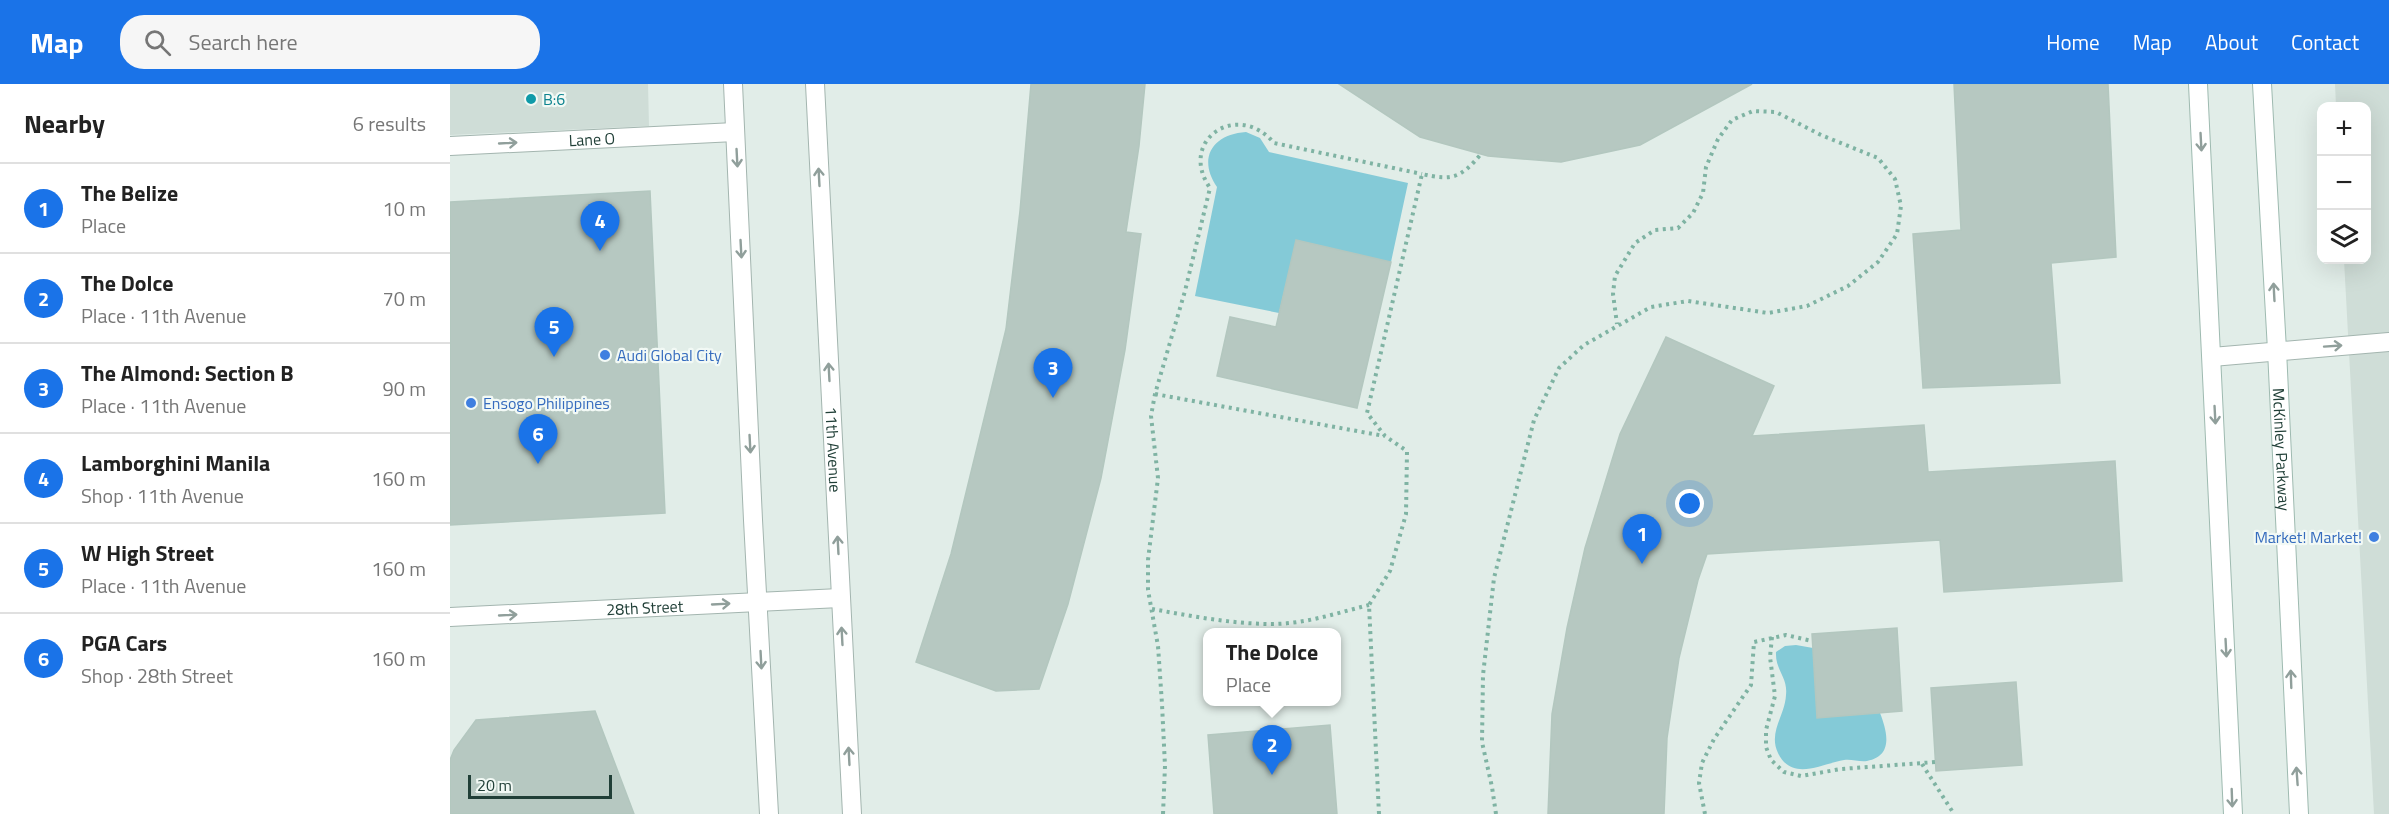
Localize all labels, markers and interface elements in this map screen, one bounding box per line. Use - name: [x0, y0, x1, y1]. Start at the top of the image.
- search box: [120, 15, 540, 69]
- text: Map: [30, 21, 84, 64]
- text: Search here: [189, 25, 298, 59]
- icon: search: [141, 26, 174, 59]
- text: Home: [2046, 26, 2100, 58]
- text: Map: [2133, 26, 2172, 58]
- text: About: [2205, 26, 2258, 58]
- text: Contact: [2291, 26, 2359, 58]
- place label: B:6: [543, 87, 565, 111]
- marker: B:6: [524, 92, 538, 106]
- map controls: [2317, 102, 2371, 264]
- button: +: [2317, 102, 2371, 156]
- text: Nearby: [24, 104, 105, 143]
- text: 6 results: [353, 108, 426, 139]
- street label: Lane O: [568, 126, 616, 152]
- one-way arrow: [2196, 132, 2207, 152]
- one-way arrow: [498, 138, 518, 149]
- one-way arrow: [731, 148, 742, 168]
- button: −: [2317, 156, 2371, 210]
- one-way arrow: [814, 168, 825, 188]
- text: The Belize: [81, 176, 178, 210]
- text: 1: [38, 193, 49, 224]
- text: 10 m: [382, 193, 426, 224]
- pin: 4: [580, 202, 620, 251]
- text: Place: [81, 210, 126, 241]
- button: layers: [2317, 210, 2371, 264]
- one-way arrow: [735, 238, 746, 258]
- text: The Dolce: [81, 266, 173, 300]
- one-way arrow: [2268, 282, 2279, 302]
- text: 2: [38, 283, 49, 314]
- text: 70 m: [382, 283, 426, 314]
- text: Place · 11th Avenue: [81, 300, 246, 331]
- pin: 5: [534, 308, 574, 357]
- one-way arrow: [2323, 340, 2343, 351]
- place label: Audi Global City: [617, 343, 722, 367]
- marker: Audi Global City: [598, 348, 612, 362]
- pin: 3: [1034, 348, 1072, 398]
- text: The Almond: Section B: [81, 356, 294, 390]
- one-way arrow: [824, 362, 835, 382]
- text: 3: [38, 373, 49, 404]
- text: 90 m: [382, 373, 426, 404]
- street label: McKinley Parkway: [2267, 387, 2297, 512]
- text: Place · 11th Avenue: [81, 390, 246, 421]
- place label: Ensogo Philippines: [483, 391, 610, 415]
- marker: Ensogo Philippines: [464, 396, 478, 410]
- one-way arrow: [2209, 405, 2220, 425]
- street label: 11th Avenue: [819, 406, 848, 493]
- pin: 6: [518, 414, 557, 464]
- one-way arrow: [744, 433, 755, 453]
- text: Lamborghini Manila: [81, 446, 270, 480]
- text: 4: [38, 463, 49, 494]
- text: 160 m: [371, 463, 426, 494]
- text: Shop · 11th Avenue: [81, 480, 244, 511]
- your location: [1675, 489, 1704, 518]
- pin: 1: [1622, 514, 1662, 564]
- place label: Market! Market!: [2254, 525, 2362, 549]
- marker: Market! Market!: [2367, 530, 2381, 544]
- text: W High Street: [81, 536, 214, 570]
- one-way arrow: [832, 536, 843, 556]
- text: 5: [38, 553, 49, 584]
- text: 160 m: [371, 553, 426, 584]
- text: Place · 11th Avenue: [81, 570, 246, 601]
- street label: 28th Street: [606, 594, 684, 621]
- one-way arrow: [710, 598, 730, 609]
- one-way arrow: [498, 609, 518, 620]
- text: PGA Cars: [81, 626, 167, 660]
- one-way arrow: [837, 626, 848, 646]
- popup: [1203, 628, 1341, 706]
- text: The Dolce: [1226, 635, 1318, 669]
- one-way arrow: [2220, 638, 2231, 658]
- text: 6: [38, 643, 49, 674]
- text: 160 m: [371, 643, 426, 674]
- one-way arrow: [756, 650, 767, 670]
- text: Shop · 28th Street: [81, 660, 233, 691]
- text: Place: [1226, 669, 1271, 700]
- one-way arrow: [2286, 669, 2297, 689]
- pin: 2: [1252, 726, 1292, 775]
- one-way arrow: [843, 746, 854, 766]
- one-way arrow: [2291, 766, 2302, 786]
- scale bar: [468, 772, 612, 800]
- text: 20 m: [477, 773, 512, 797]
- one-way arrow: [2227, 787, 2238, 807]

